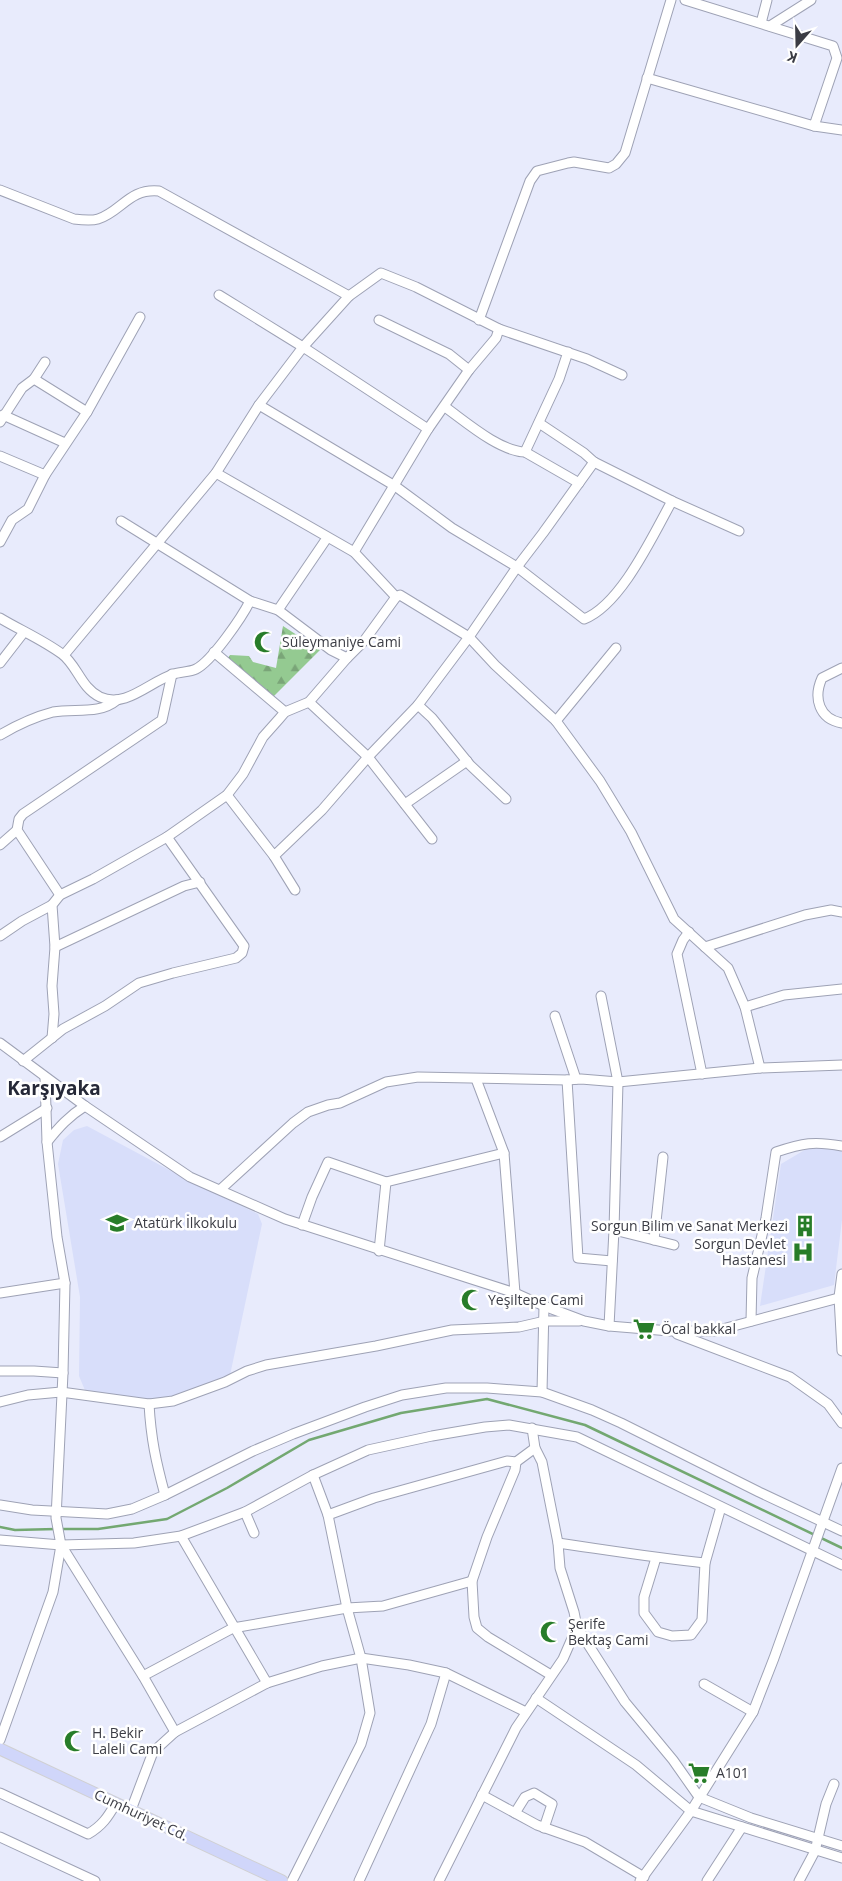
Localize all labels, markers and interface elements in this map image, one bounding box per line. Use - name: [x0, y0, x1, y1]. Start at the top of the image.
- north arrow: [772, 20, 822, 70]
- text: K: [784, 47, 800, 68]
- mosque icon: Süleymaniye Cami: [252, 629, 278, 655]
- place label: Süleymaniye Cami: [282, 632, 401, 651]
- district label: Karşıyaka: [7, 1075, 101, 1101]
- school or university icon: Atatürk İlkokulu: [104, 1210, 130, 1236]
- place label: Atatürk İlkokulu: [134, 1213, 237, 1232]
- building icon: Sorgun Bilim ve Sanat Merkezi: [792, 1213, 818, 1239]
- place label: Sorgun Bilim ve Sanat Merkezi: [591, 1216, 788, 1235]
- place label: Sorgun Devlet Hastanesi: [694, 1234, 786, 1269]
- hospital icon: Sorgun Devlet Hastanesi: [790, 1239, 816, 1265]
- mosque icon: Yeşiltepe Cami: [459, 1287, 485, 1313]
- place label: Yeşiltepe Cami: [488, 1290, 583, 1309]
- supermarket icon: Öcal bakkal: [631, 1316, 657, 1342]
- place label: Öcal bakkal: [661, 1319, 736, 1338]
- place label: Şerife Bektaş Cami: [568, 1614, 648, 1649]
- mosque icon: Şerife Bektaş Cami: [538, 1619, 564, 1645]
- place label: H. Bekir Laleli Cami: [92, 1723, 162, 1758]
- mosque icon: H. Bekir Laleli Cami: [62, 1728, 88, 1754]
- supermarket icon: A101: [686, 1760, 712, 1786]
- place label: A101: [716, 1763, 749, 1782]
- street label: Cumhuriyet Cd.: [91, 1785, 191, 1845]

